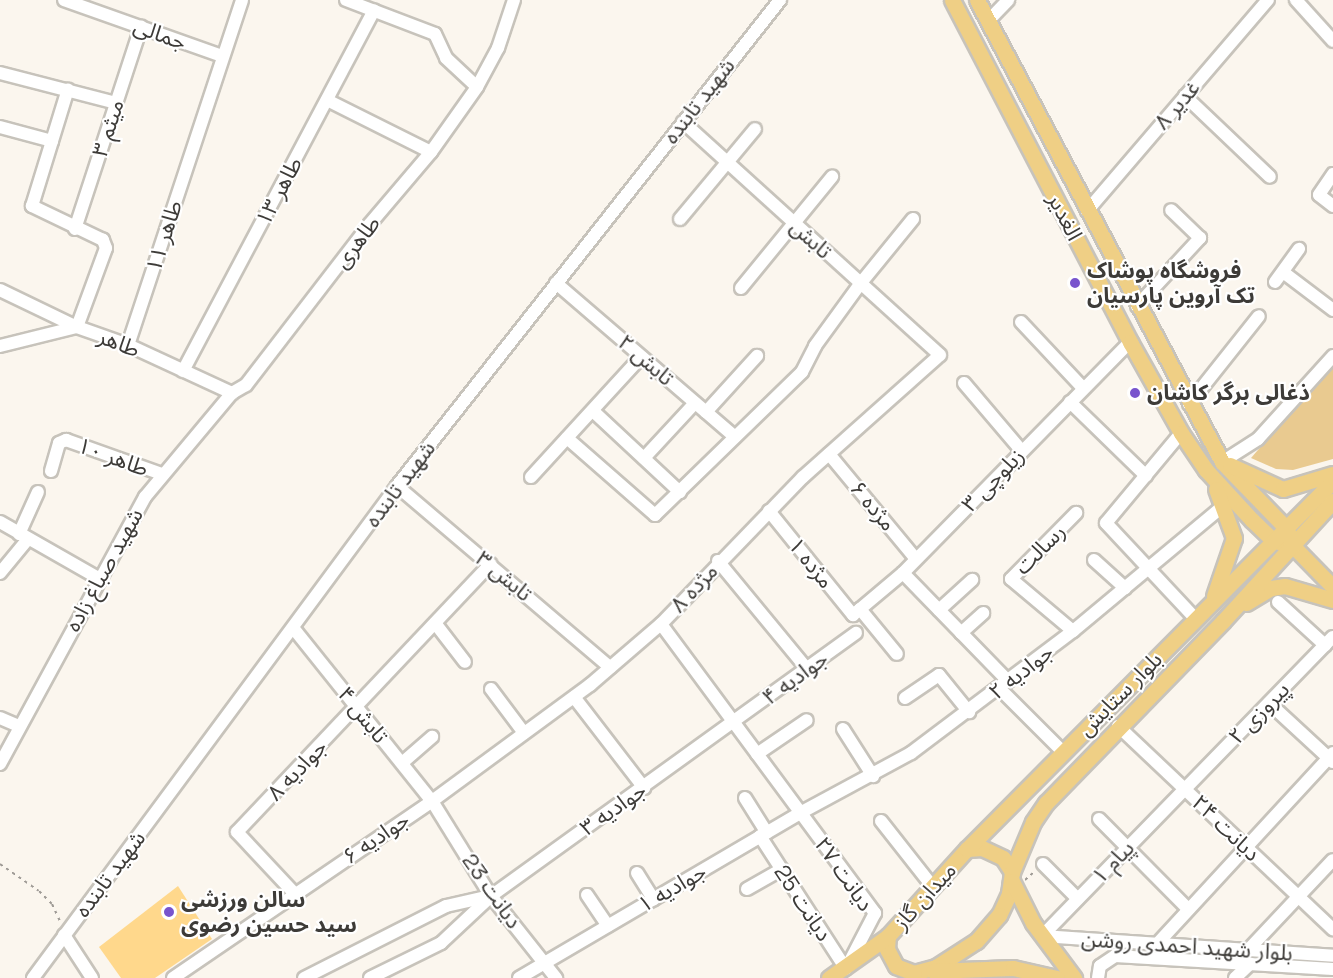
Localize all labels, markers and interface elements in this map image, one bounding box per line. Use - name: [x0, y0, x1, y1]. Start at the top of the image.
- street label: جمالی: [130, 12, 190, 56]
- street label: شهید تابنده: [657, 53, 741, 149]
- street label: غدیر ۸: [1149, 75, 1205, 135]
- street label: میثم ۳: [86, 96, 130, 160]
- street label: طاهر ۱۳: [250, 152, 308, 230]
- street label: الغدیر: [1042, 189, 1088, 245]
- street label: طاهر ۱۱: [140, 197, 188, 275]
- street label: طاهری: [328, 210, 386, 274]
- street label: تابش: [785, 214, 837, 264]
- place label: فروشگاه پوشاک تک آروین پارسیان: [1087, 257, 1255, 308]
- marker: فروشگاه پوشاک تک آروین پارسیان: [1068, 276, 1082, 290]
- street label: طاهر: [94, 323, 144, 363]
- street label: تابش ۲: [613, 329, 679, 391]
- place label: ذغالی برگر کاشان: [1147, 380, 1310, 406]
- marker: ذغالی برگر کاشان: [1128, 386, 1142, 400]
- street label: طاهر ۱۰: [74, 432, 152, 482]
- street label: شهید تابنده: [359, 436, 441, 532]
- street label: زیلوچی ۳: [956, 443, 1030, 517]
- street label: مژده ۶: [844, 476, 902, 536]
- street label: شهید صباغ زاده: [59, 504, 149, 636]
- street label: رسالت: [1009, 518, 1071, 580]
- street label: مژده ۱: [783, 532, 839, 594]
- street label: تابش ۳: [471, 545, 537, 607]
- street label: مژده ۸: [665, 558, 723, 618]
- street label: جوادیه ۲: [983, 639, 1059, 705]
- street label: جوادیه ۴: [757, 645, 833, 711]
- street label: بلوار ستایش: [1072, 646, 1168, 742]
- street label: پیروزی ۲: [1223, 676, 1295, 750]
- street label: تابش ۴: [332, 681, 394, 749]
- street label: جوادیه ۸: [262, 734, 332, 806]
- street label: جوادیه ۳: [575, 777, 651, 841]
- street label: دیانت ۲۴: [1187, 789, 1265, 867]
- street label: جوادیه ۶: [338, 806, 414, 870]
- street label: شهید تابنده: [69, 826, 151, 922]
- street label: دیانت ۲۷: [809, 832, 879, 916]
- street label: پیام ۱: [1086, 835, 1140, 889]
- street label: دیانت 23: [457, 848, 527, 934]
- street label: میدان گاز: [888, 857, 962, 935]
- street label: جوادیه ۱: [633, 858, 711, 918]
- street label: دیانت 25: [769, 860, 837, 946]
- place label: سالن ورزشی سید حسین رضوی: [181, 886, 357, 938]
- marker: سالن ورزشی سید حسین رضوی: [162, 905, 176, 919]
- street label: بلوار شهید احمدی روشن: [1080, 925, 1294, 967]

